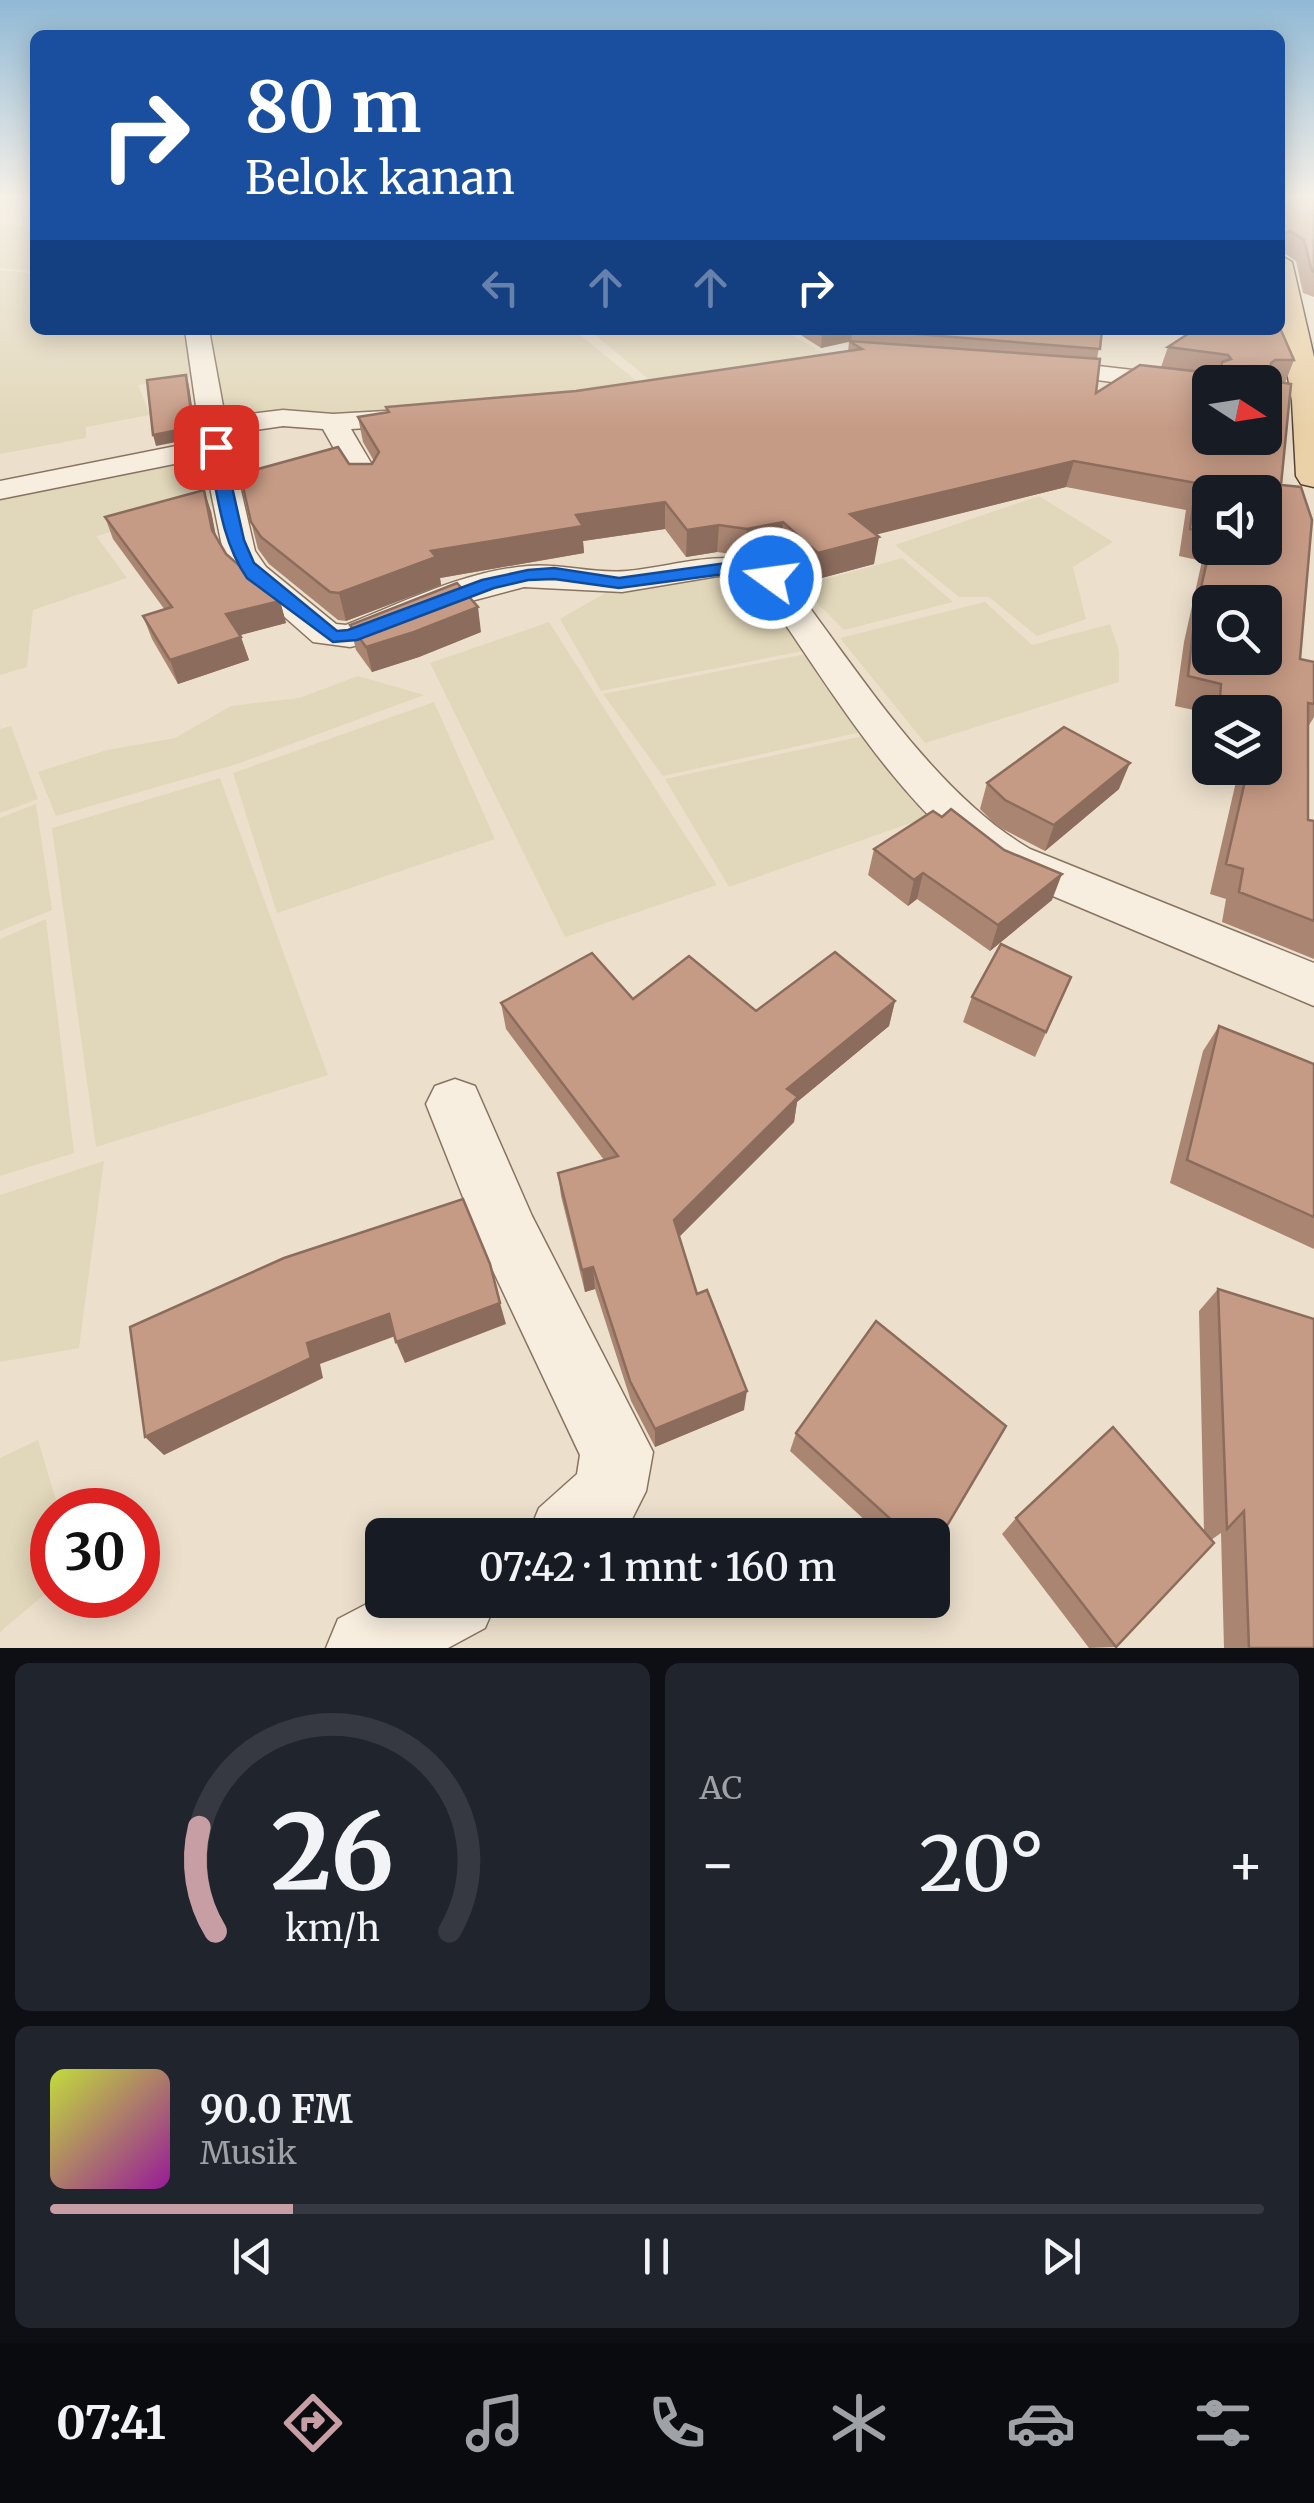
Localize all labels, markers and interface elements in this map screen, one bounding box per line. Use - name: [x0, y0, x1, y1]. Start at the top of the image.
- text: 80 m: [245, 63, 421, 151]
- icon: right: [80, 70, 210, 200]
- text: Belok kanan: [245, 150, 515, 206]
- icon: left: [473, 260, 528, 315]
- icon: ahead: [578, 260, 633, 315]
- icon: ahead: [683, 260, 738, 315]
- icon: right: [788, 260, 843, 315]
- north arrow: [1192, 365, 1282, 455]
- map controls: [1192, 365, 1282, 785]
- pin: [174, 405, 259, 490]
- icon: arrive: [189, 420, 244, 475]
- button: sound: [1192, 475, 1282, 565]
- position arrow: [719, 526, 823, 630]
- button: search: [1192, 585, 1282, 675]
- button: layers: [1192, 695, 1282, 785]
- speed limit sign: 30: [30, 1488, 160, 1618]
- text: 07:42 · 1 mnt · 160 m: [479, 1544, 836, 1591]
- text: AC: [700, 1768, 743, 1808]
- text: 26: [271, 1787, 394, 1917]
- text: 20°: [919, 1817, 1044, 1911]
- text: −: [700, 1830, 736, 1899]
- text: +: [1227, 1830, 1264, 1899]
- text: km/h: [285, 1906, 380, 1951]
- text: 90.0 FM: [200, 2086, 353, 2133]
- text: Musik: [200, 2133, 297, 2173]
- icon: previous: [225, 2229, 280, 2284]
- icon: pause: [629, 2229, 684, 2284]
- icon: next: [1034, 2229, 1089, 2284]
- icon: directions: [278, 2388, 348, 2458]
- icon: music: [460, 2388, 530, 2458]
- icon: phone: [642, 2388, 712, 2458]
- icon: climate: [824, 2388, 894, 2458]
- icon: car: [1006, 2388, 1076, 2458]
- icon: filters: [1188, 2388, 1258, 2458]
- text: 07:41: [56, 2395, 166, 2451]

